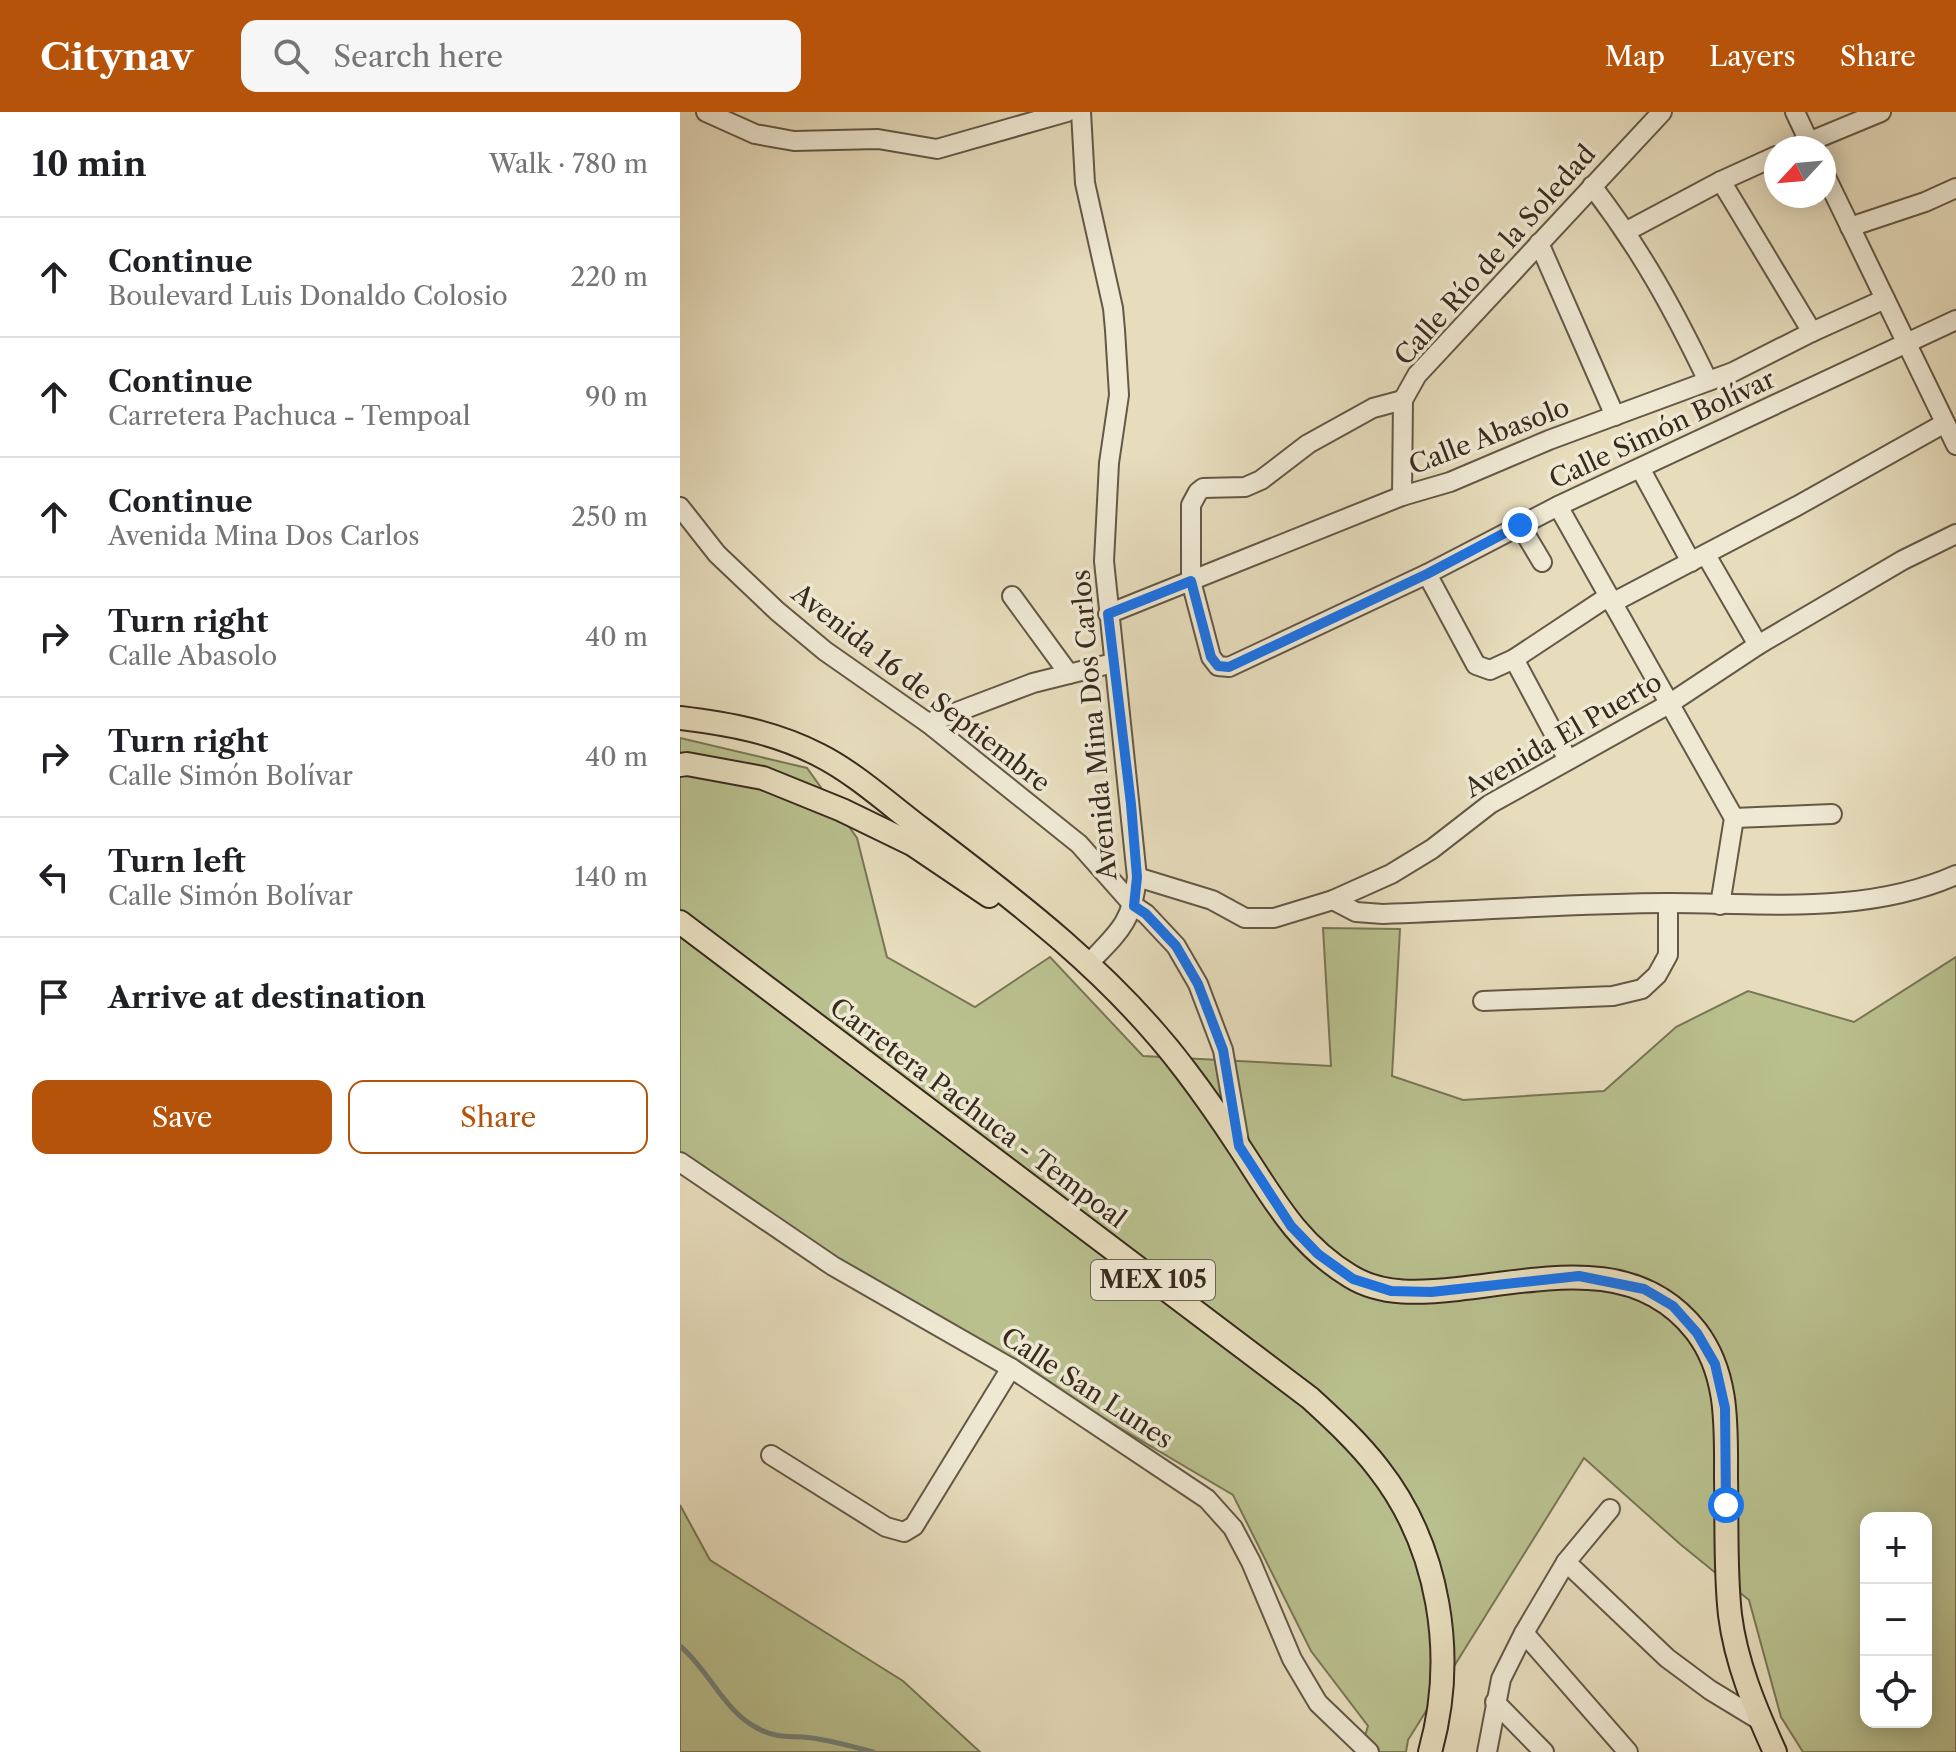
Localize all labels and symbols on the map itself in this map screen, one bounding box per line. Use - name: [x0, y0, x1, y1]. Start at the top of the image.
- north arrow: [1764, 136, 1836, 208]
- street label: Calle Río de la Soledad: [1388, 138, 1602, 372]
- street label: Calle Simón Bolívar: [1544, 363, 1780, 495]
- street label: Calle Abasolo: [1404, 391, 1574, 481]
- route end: [1502, 507, 1538, 543]
- street label: Avenida Mina Dos Carlos: [1064, 568, 1124, 883]
- street label: Avenida 16 de Septiembre: [785, 577, 1057, 799]
- street label: Avenida El Puerto: [1458, 666, 1667, 805]
- street label: Carretera Pachuca - Tempoal: [824, 991, 1133, 1235]
- road number: MEX 105: [1091, 1260, 1215, 1300]
- street label: Calle San Lunes: [995, 1321, 1179, 1455]
- route start: [1708, 1487, 1744, 1523]

